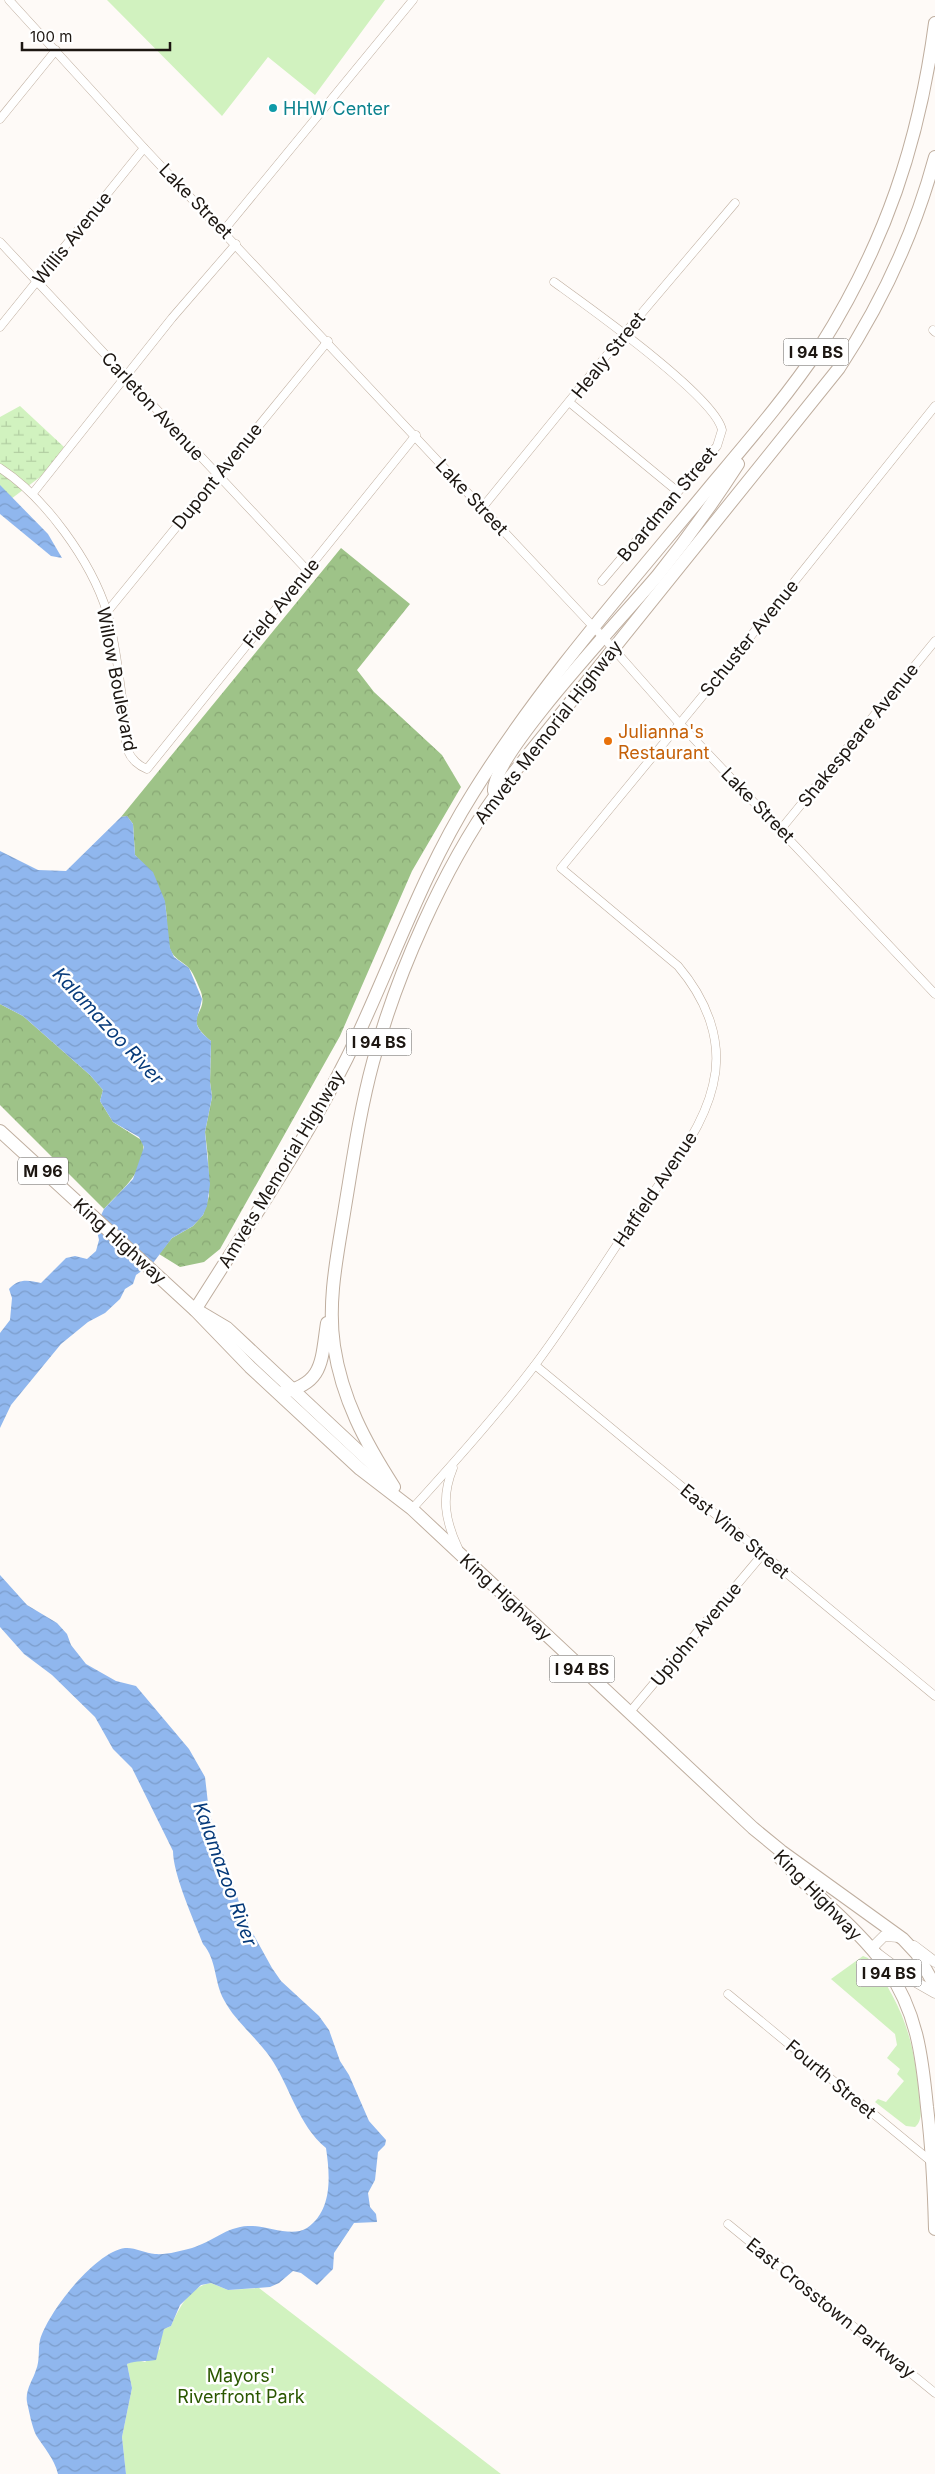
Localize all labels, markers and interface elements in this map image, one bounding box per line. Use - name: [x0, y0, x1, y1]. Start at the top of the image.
- scale bar: [22, 20, 170, 52]
- text: 100 m: [30, 27, 72, 46]
- place label: HHW Center: [283, 98, 390, 119]
- marker: HHW Center: [267, 102, 279, 114]
- street label: Lake Street: [155, 159, 237, 243]
- street label: Willis Avenue: [28, 187, 116, 289]
- street label: Healy Street: [567, 308, 649, 402]
- road number: I 94 BS: [784, 338, 848, 366]
- street label: Carleton Avenue: [97, 347, 209, 465]
- street label: Dupont Avenue: [168, 419, 266, 533]
- street label: Boardman Street: [613, 443, 721, 565]
- street label: Lake Street: [432, 455, 513, 539]
- street label: Field Avenue: [238, 554, 324, 652]
- street label: Schuster Avenue: [696, 575, 802, 701]
- street label: Willow Boulevard: [93, 605, 141, 753]
- street label: Amvets Memorial Highway: [470, 636, 626, 828]
- street label: Shakespeare Avenue: [794, 659, 922, 811]
- place label: Julianna's Restaurant: [618, 721, 710, 763]
- marker: Julianna's Restaurant: [602, 735, 614, 747]
- street label: Lake Street: [717, 763, 799, 847]
- water label: Kalamazoo River: [48, 963, 169, 1090]
- road number: I 94 BS: [346, 1028, 412, 1056]
- street label: Amvets Memorial Highway: [214, 1066, 348, 1272]
- street label: Hatfield Avenue: [609, 1128, 701, 1250]
- road number: M 96: [18, 1158, 68, 1184]
- street label: King Highway: [69, 1194, 171, 1288]
- street label: East Vine Street: [676, 1480, 794, 1583]
- street label: King Highway: [456, 1549, 556, 1645]
- street label: Upjohn Avenue: [646, 1578, 746, 1690]
- road number: I 94 BS: [550, 1656, 614, 1682]
- water label: Kalamazoo River: [188, 1799, 262, 1950]
- street label: King Highway: [770, 1845, 866, 1945]
- road number: I 94 BS: [856, 1960, 922, 1986]
- street label: Fourth Street: [782, 2035, 880, 2123]
- street label: East Crosstown Parkway: [743, 2234, 919, 2382]
- park label: Mayors' Riverfront Park: [177, 2365, 305, 2407]

